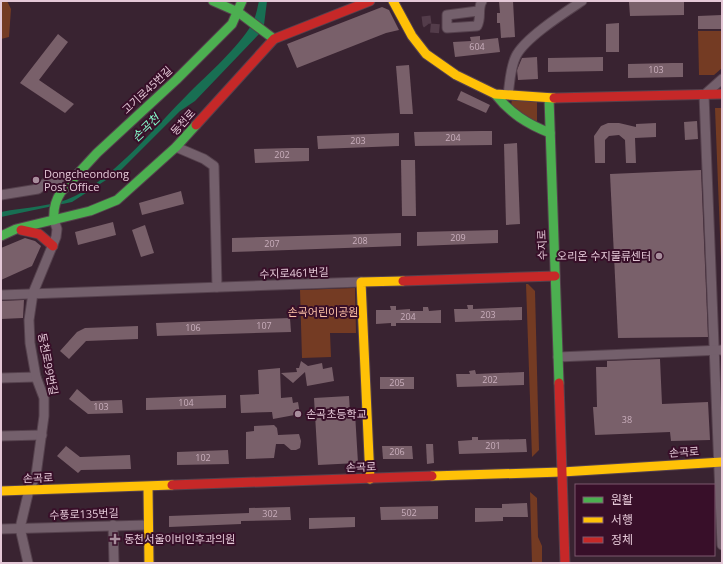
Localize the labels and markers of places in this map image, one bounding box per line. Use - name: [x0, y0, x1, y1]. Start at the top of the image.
- place label: Dongcheondong Post Office: [44, 166, 129, 194]
- marker: Dongcheondong Post Office: [31, 175, 41, 185]
- place label: 오리온 수지물류센터: [557, 248, 651, 263]
- marker: 오리온 수지물류센터: [654, 251, 664, 261]
- place label: 손곡초등학교: [306, 406, 367, 421]
- marker: 손곡초등학교: [293, 409, 303, 419]
- place label: 동천서울이비인후과의원: [124, 531, 235, 546]
- marker: 동천서울이비인후과의원: [109, 533, 121, 545]

